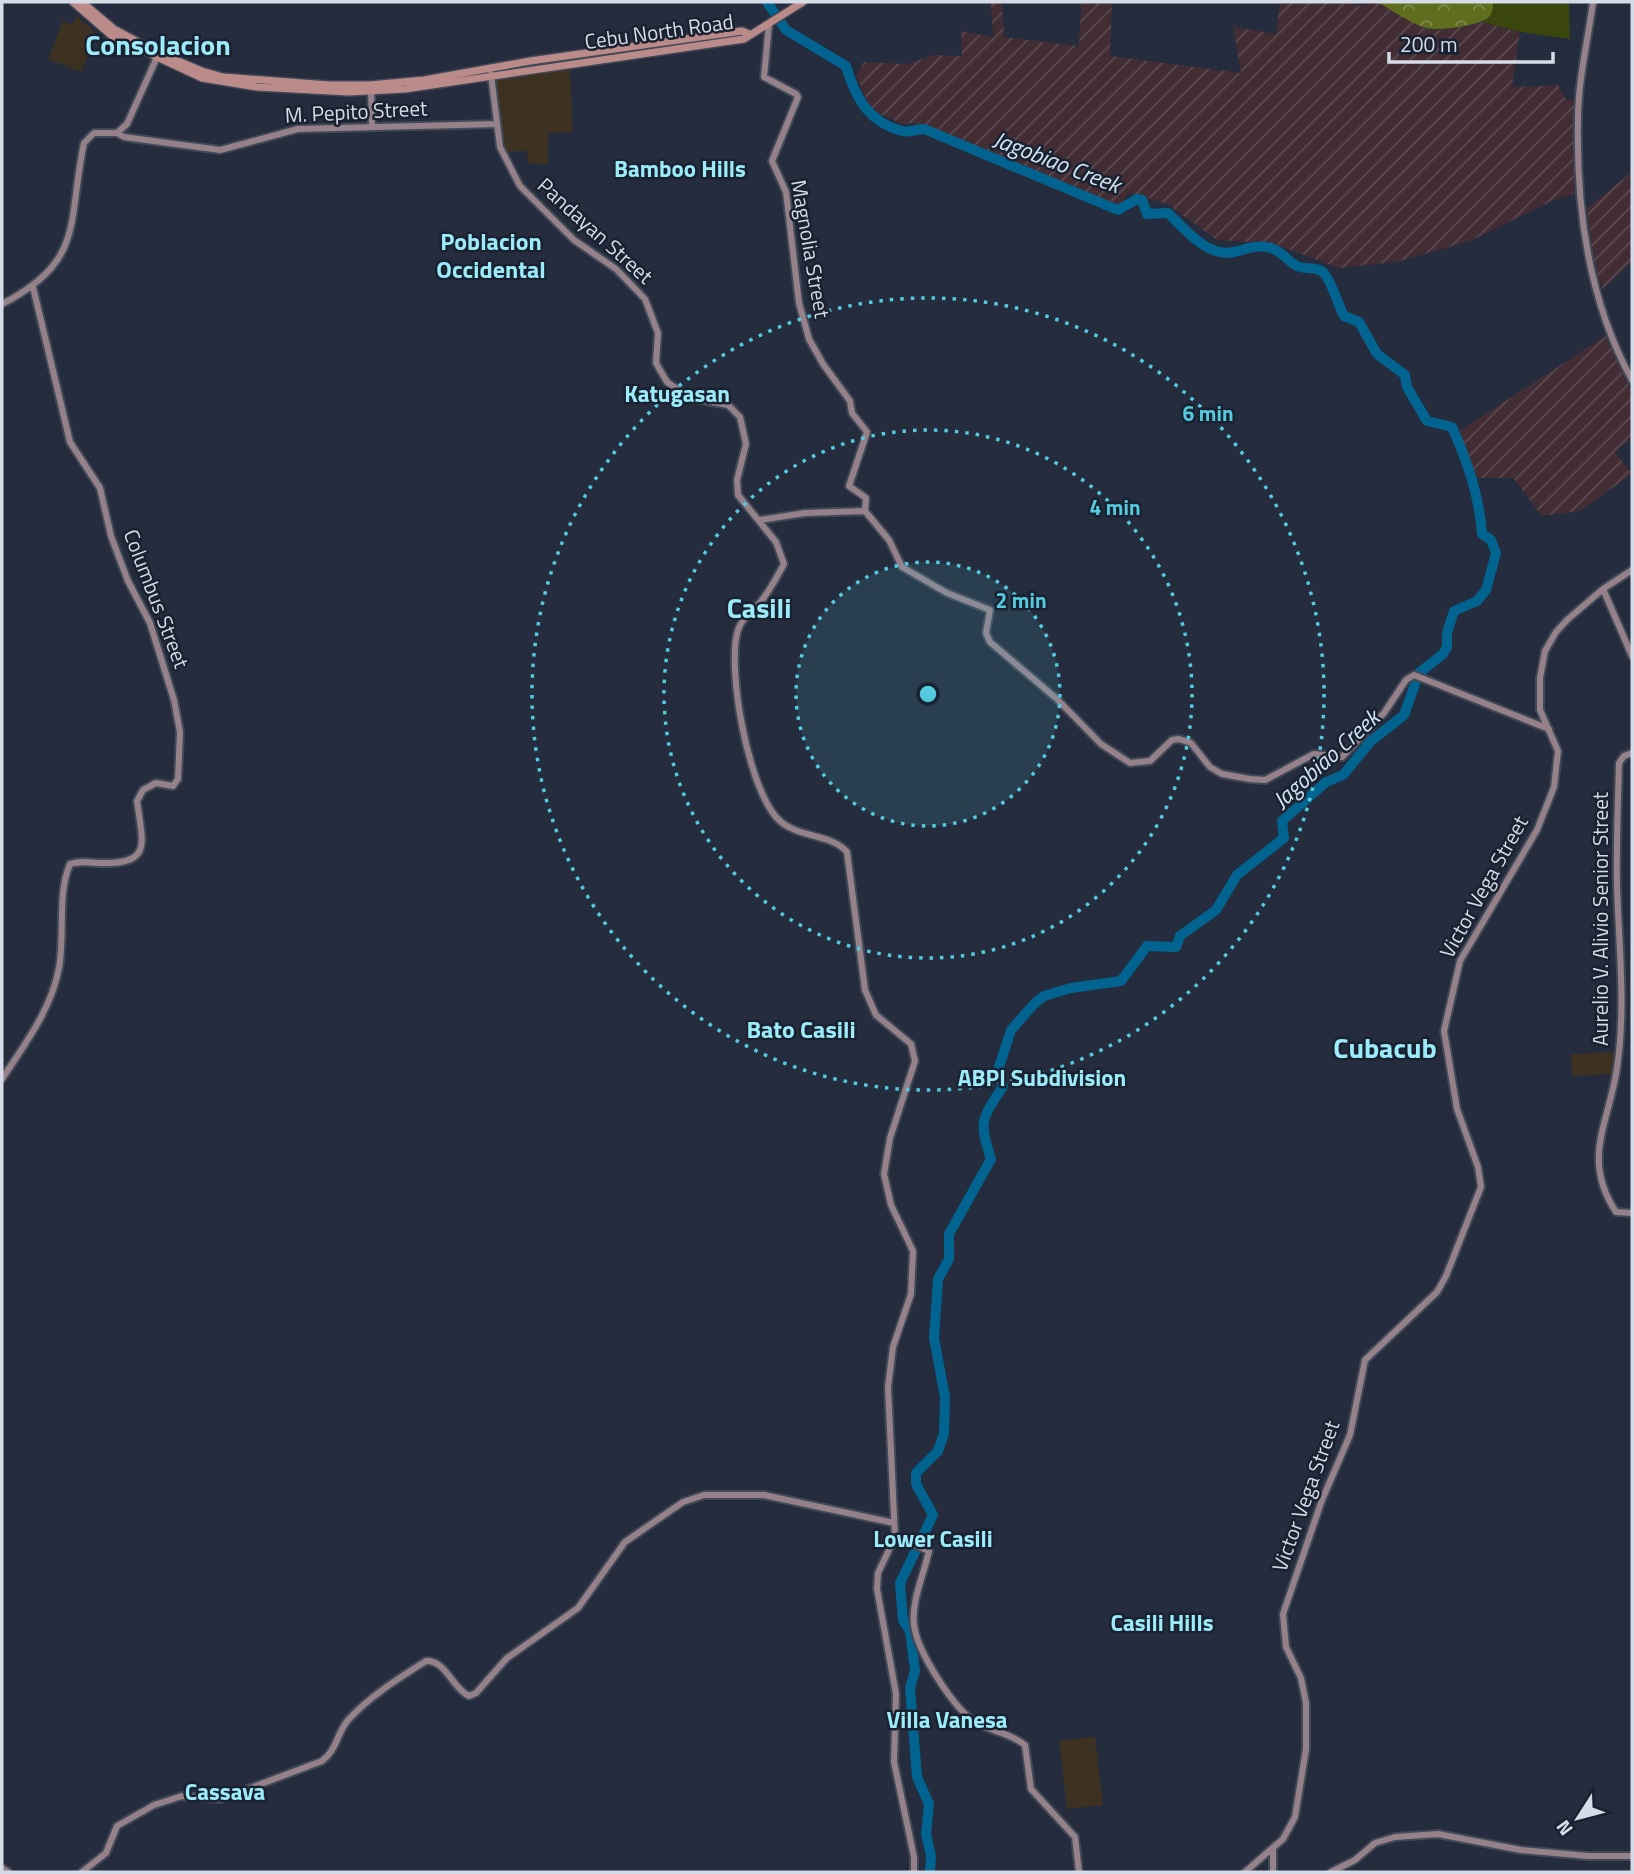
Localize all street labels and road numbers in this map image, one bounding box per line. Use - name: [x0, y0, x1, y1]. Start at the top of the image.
- street label: Cebu North Road: [582, 5, 735, 57]
- street label: M. Pepito Street: [284, 91, 429, 131]
- street label: Pandayan Street: [531, 169, 661, 291]
- street label: Magnolia Street: [783, 177, 839, 321]
- street label: Columbus Street: [116, 524, 198, 673]
- street label: Aurelio V. Alivio Senior Street: [1584, 791, 1616, 1046]
- street label: Victor Vega Street: [1431, 809, 1536, 964]
- street label: Victor Vega Street: [1263, 1415, 1347, 1576]

